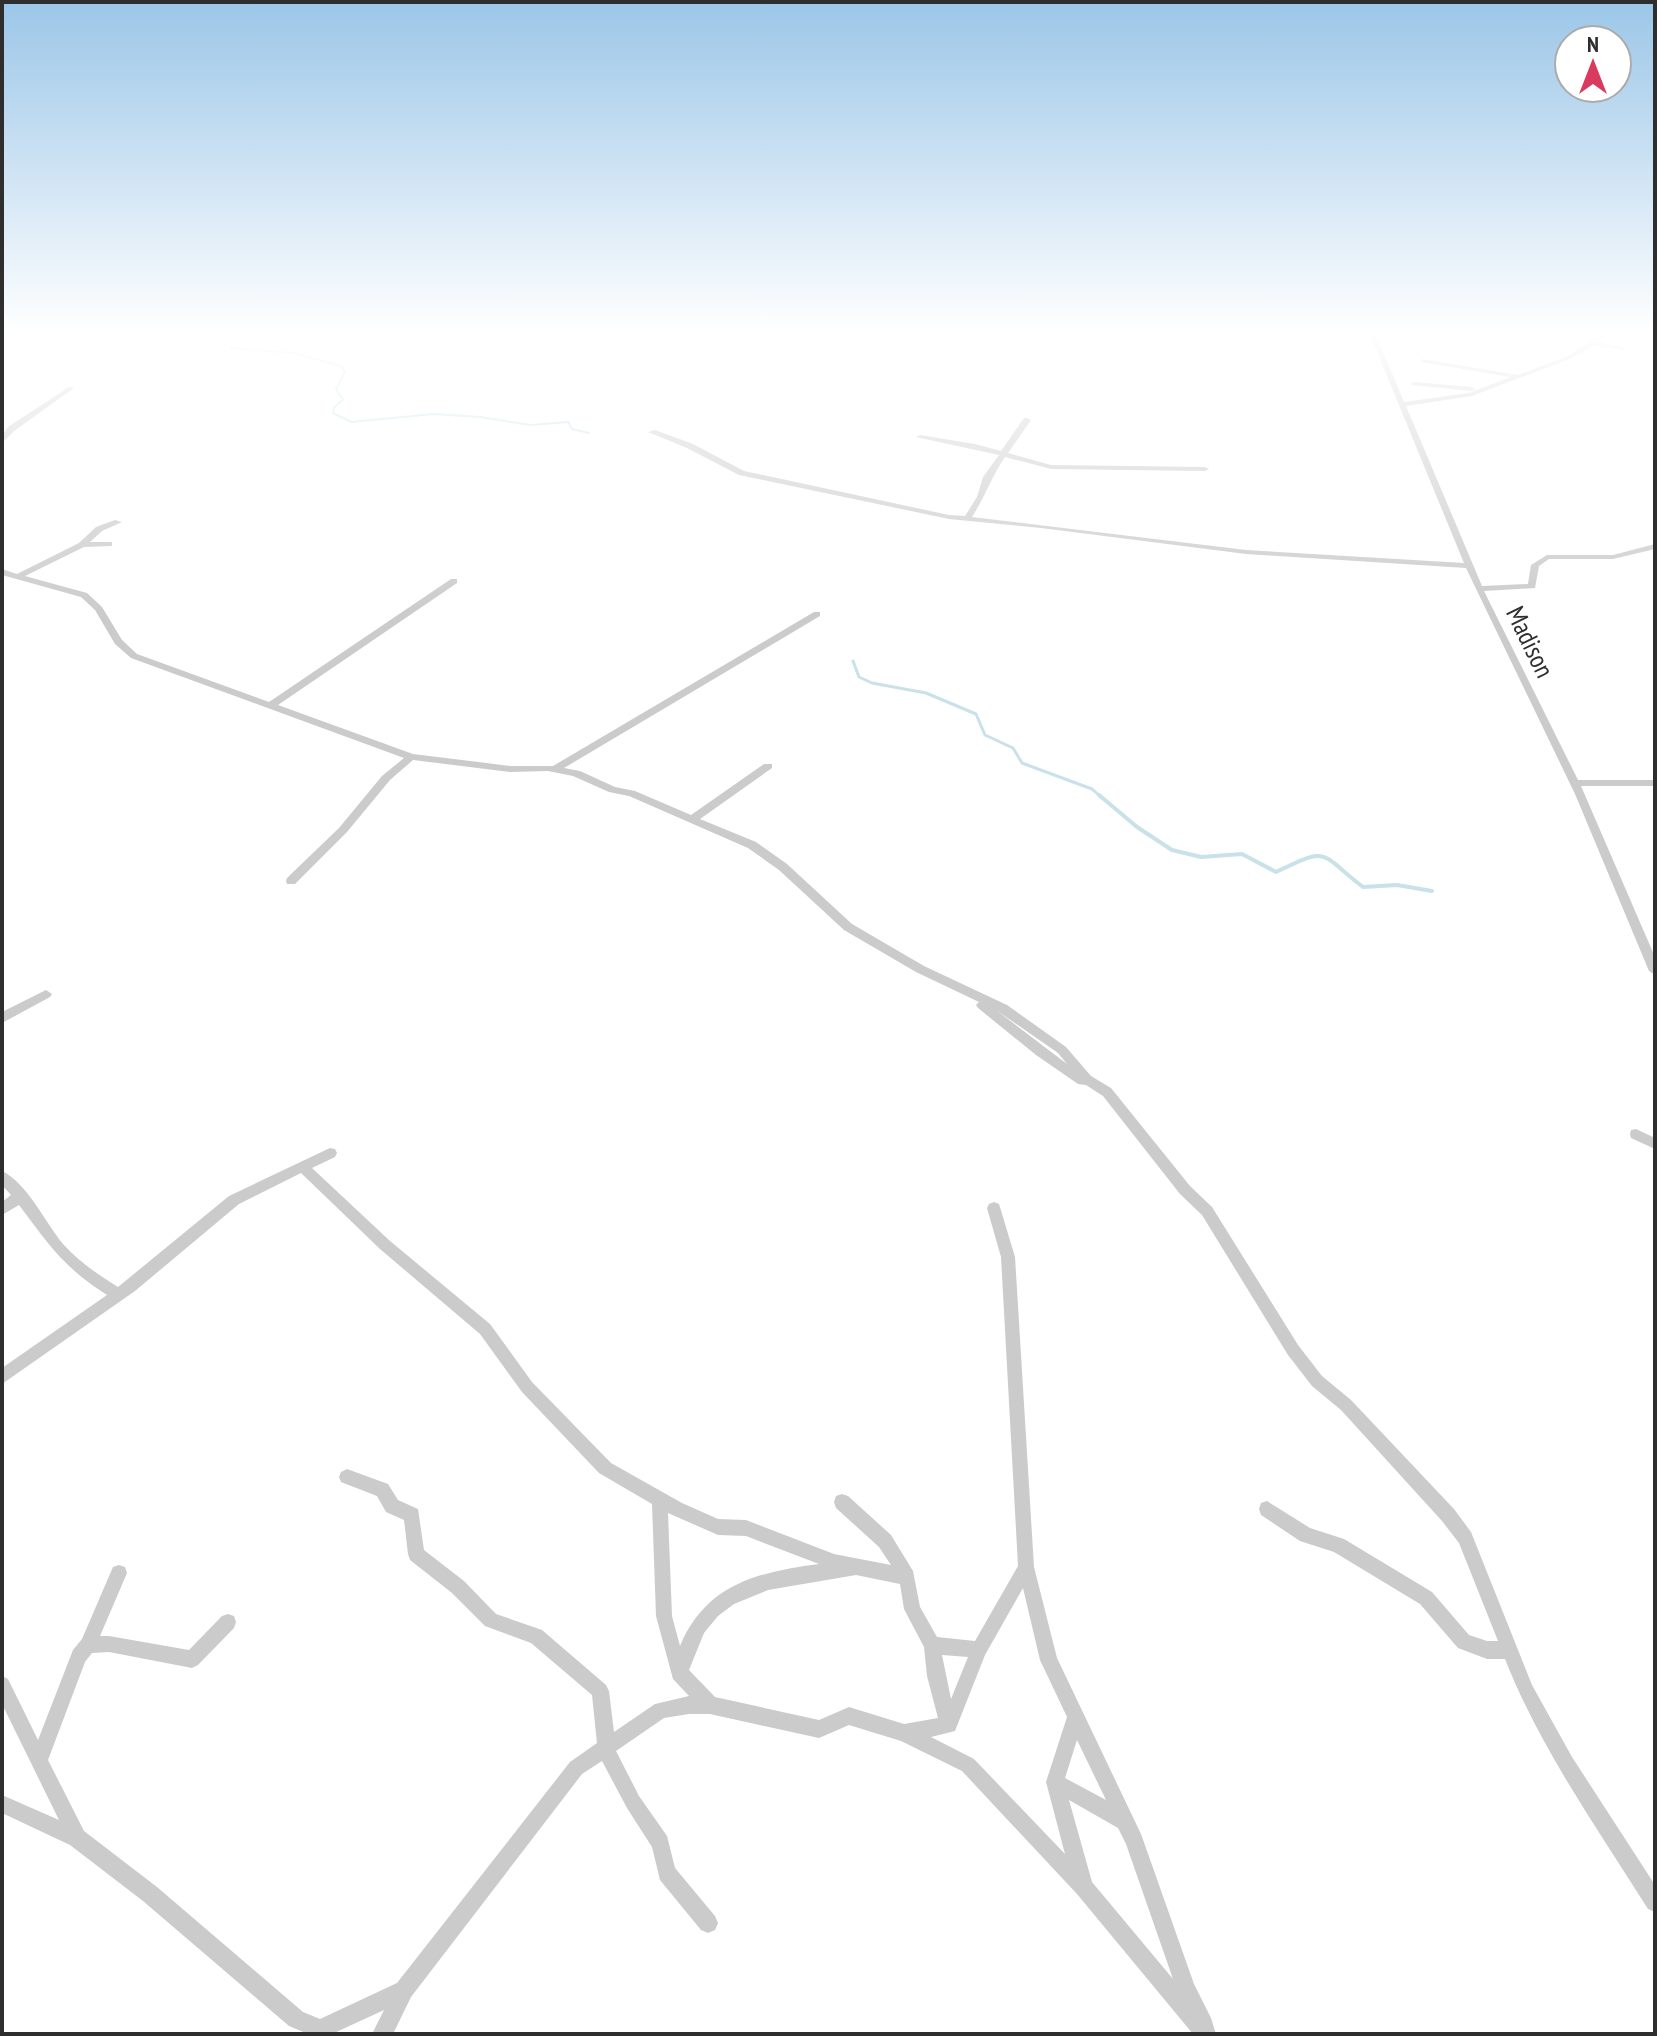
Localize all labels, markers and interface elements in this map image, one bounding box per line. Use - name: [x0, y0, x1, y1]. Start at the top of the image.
- north arrow: [1553, 24, 1633, 104]
- text: N: [1587, 30, 1599, 58]
- street label: Madison: [1499, 601, 1562, 683]

